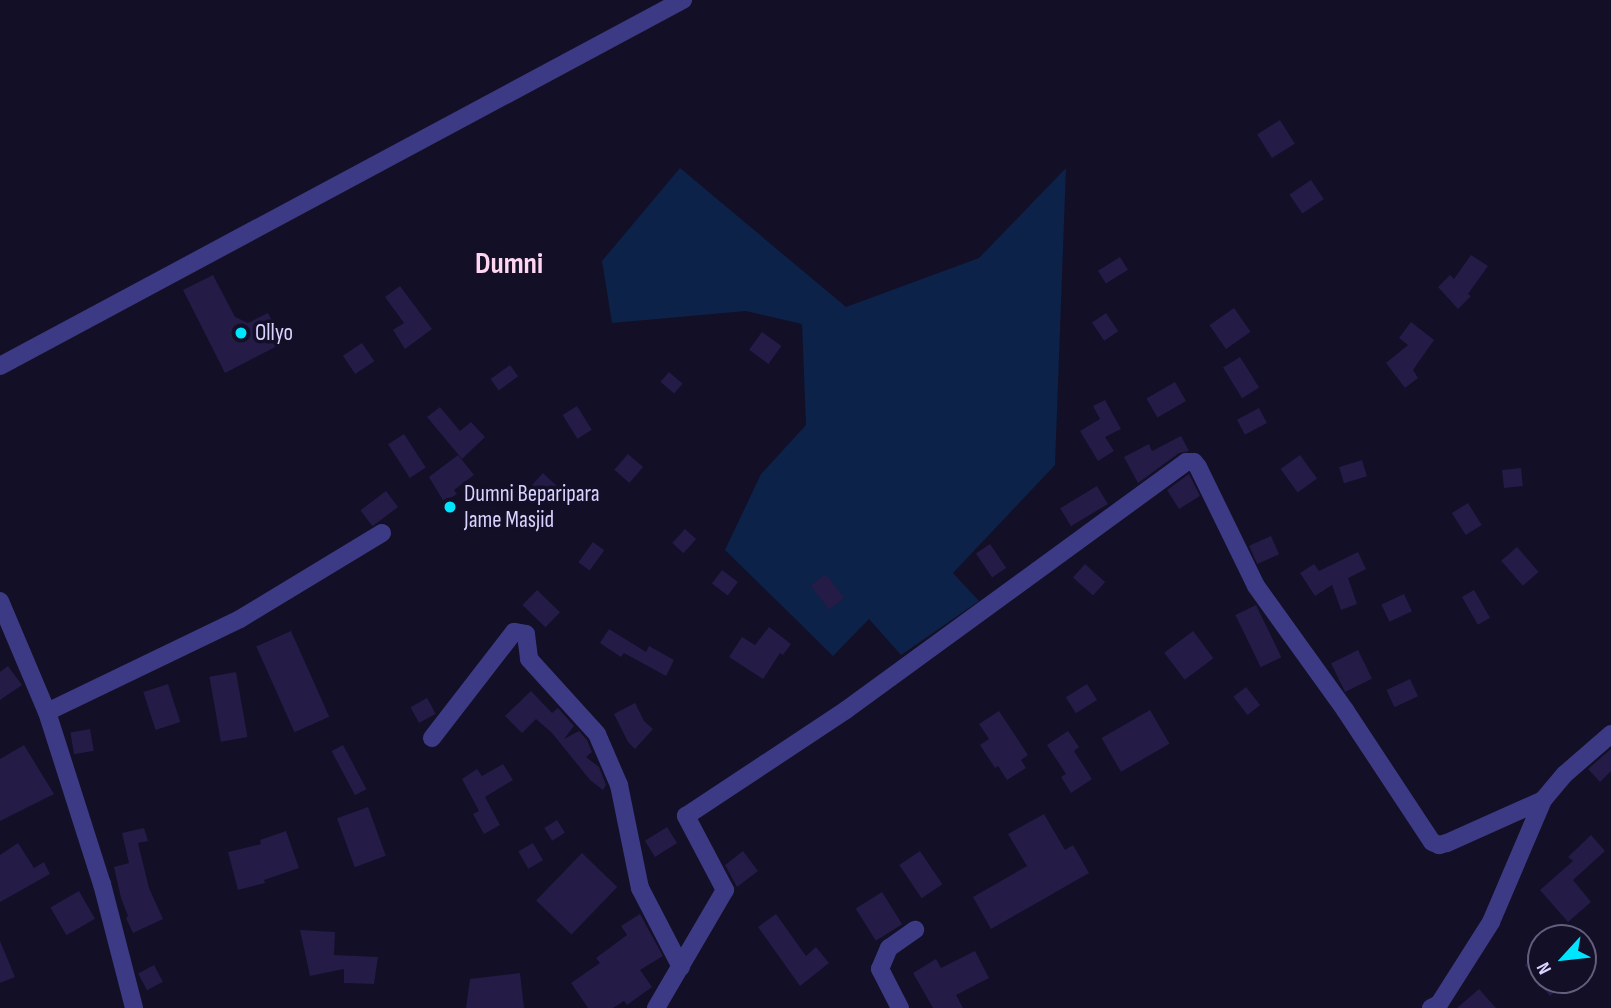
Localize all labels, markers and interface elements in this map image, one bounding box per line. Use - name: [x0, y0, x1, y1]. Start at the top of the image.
- district label: Dumni: [475, 246, 543, 282]
- place label: Ollyo: [255, 319, 293, 347]
- marker: Ollyo: [233, 325, 249, 341]
- place label: Dumni Beparipara Jame Masjid: [464, 480, 600, 534]
- marker: Dumni Beparipara Jame Masjid: [442, 499, 458, 515]
- north arrow: [1527, 924, 1597, 994]
- text: N: [1532, 958, 1557, 978]

